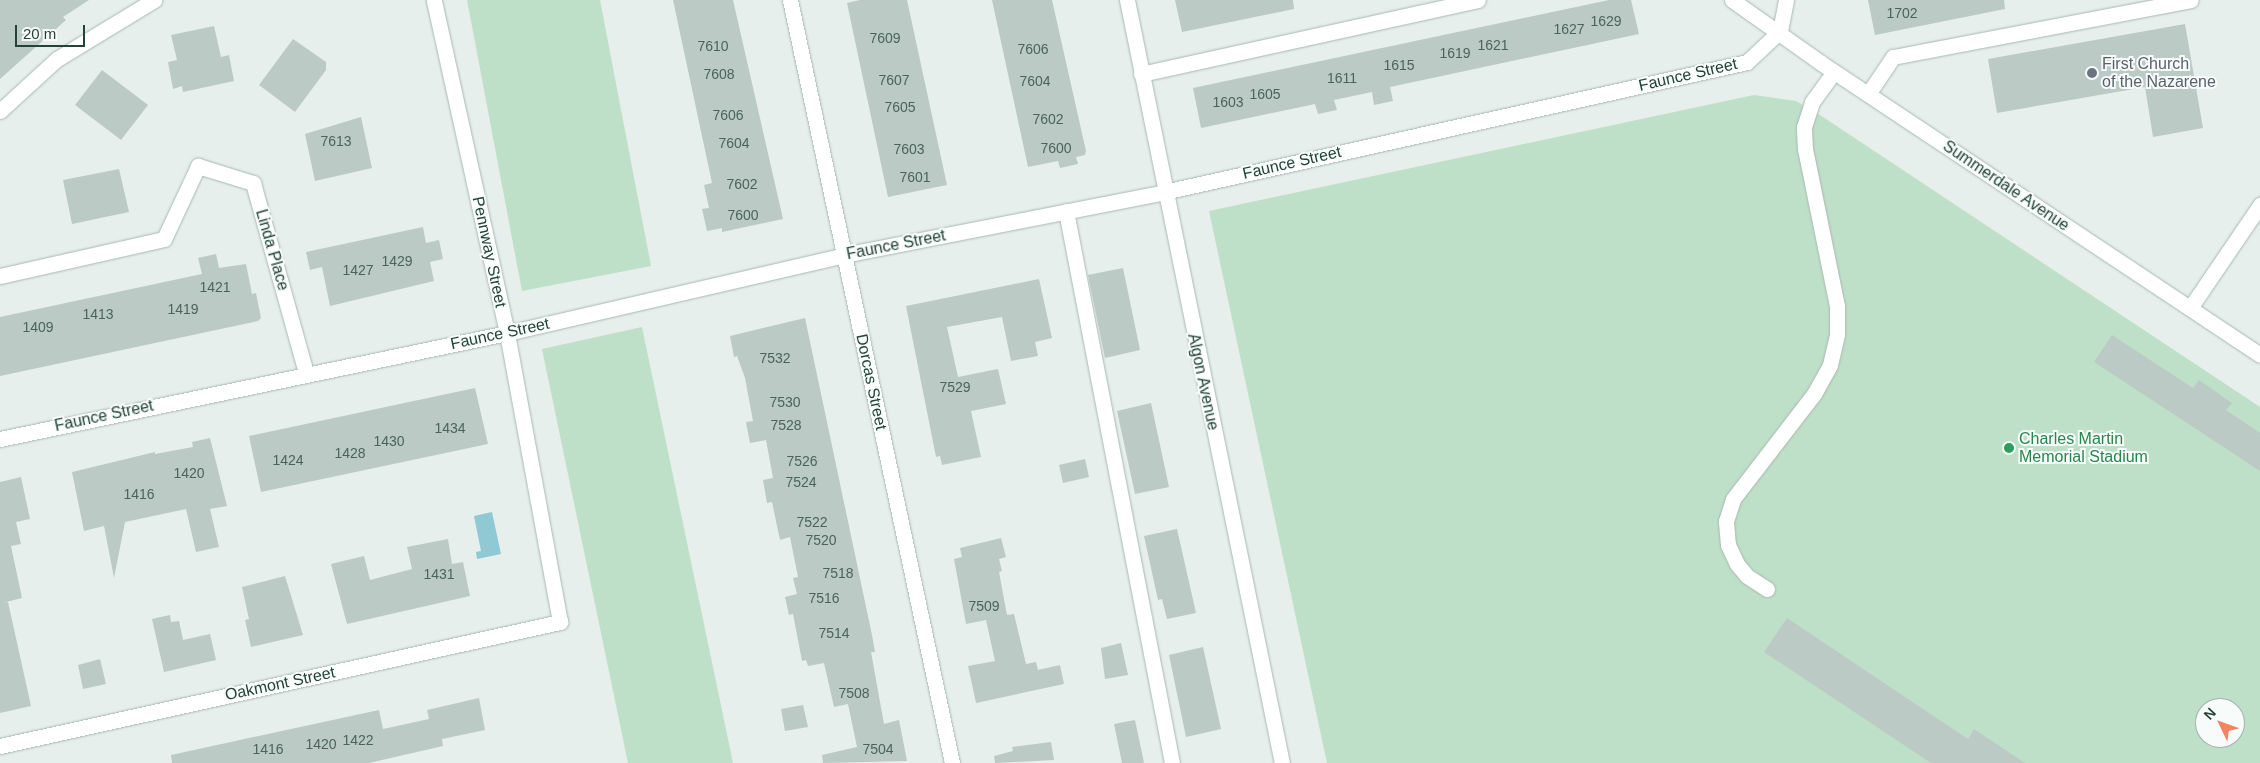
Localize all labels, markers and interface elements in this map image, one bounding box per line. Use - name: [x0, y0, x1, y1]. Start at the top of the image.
- house number: 1702: [1886, 5, 1918, 21]
- house number: 1629: [1590, 13, 1622, 29]
- scale bar: [18, 15, 88, 47]
- house number: 1627: [1553, 21, 1585, 37]
- text: 20 m: [23, 25, 56, 42]
- house number: 7609: [869, 30, 901, 46]
- house number: 1621: [1477, 37, 1509, 53]
- house number: 7610: [697, 38, 729, 54]
- house number: 7606: [1017, 41, 1049, 57]
- house number: 1619: [1439, 45, 1471, 61]
- street label: Faunce Street: [1637, 54, 1739, 96]
- place label: First Church of the Nazarene: [2102, 54, 2216, 92]
- house number: 1615: [1383, 57, 1415, 73]
- house number: 7608: [703, 66, 735, 82]
- marker: First Church of the Nazarene: [2086, 67, 2098, 79]
- house number: 1611: [1327, 70, 1357, 86]
- house number: 7607: [878, 72, 910, 88]
- house number: 7604: [1019, 73, 1051, 89]
- house number: 1605: [1249, 86, 1281, 102]
- house number: 1603: [1212, 94, 1244, 110]
- house number: 7605: [884, 99, 916, 115]
- house number: 7606: [712, 107, 744, 123]
- house number: 7602: [1032, 111, 1064, 127]
- house number: 7613: [320, 133, 352, 149]
- house number: 7604: [718, 135, 750, 151]
- street label: Summerdale Avenue: [1939, 136, 2073, 236]
- house number: 7600: [1040, 140, 1072, 156]
- house number: 7603: [893, 141, 925, 157]
- street label: Faunce Street: [1241, 142, 1343, 184]
- house number: 7601: [899, 169, 931, 185]
- house number: 7602: [726, 176, 758, 192]
- street label: Pennway Street: [468, 195, 510, 309]
- street label: Linda Place: [251, 207, 293, 293]
- house number: 7600: [727, 207, 759, 223]
- street label: Faunce Street: [845, 226, 947, 264]
- house number: 1429: [381, 253, 413, 269]
- house number: 1427: [342, 262, 374, 278]
- house number: 1421: [199, 279, 231, 295]
- house number: 1419: [167, 301, 199, 317]
- house number: 1413: [82, 306, 114, 322]
- street label: Faunce Street: [449, 314, 551, 354]
- house number: 1409: [22, 319, 54, 335]
- street label: Algon Avenue: [1183, 331, 1223, 433]
- street label: Dorcas Street: [851, 332, 891, 432]
- house number: 7532: [759, 350, 791, 366]
- house number: 7529: [939, 379, 971, 395]
- house number: 7530: [769, 394, 801, 410]
- street label: Faunce Street: [53, 396, 155, 436]
- house number: 7528: [770, 417, 802, 433]
- house number: 1434: [434, 420, 466, 436]
- place label: Charles Martin Memorial Stadium: [2019, 429, 2148, 467]
- house number: 1430: [373, 433, 405, 449]
- marker: Charles Martin Memorial Stadium: [2003, 442, 2015, 454]
- house number: 1428: [334, 445, 366, 461]
- house number: 1424: [272, 452, 304, 468]
- house number: 7526: [786, 453, 818, 469]
- house number: 1420: [173, 465, 205, 481]
- house number: 7524: [785, 474, 817, 490]
- house number: 1416: [123, 486, 155, 502]
- house number: 7522: [796, 514, 828, 530]
- house number: 7520: [805, 532, 837, 548]
- house number: 7518: [822, 565, 854, 581]
- house number: 1431: [423, 566, 455, 582]
- house number: 7516: [808, 590, 840, 606]
- house number: 7509: [968, 598, 1000, 614]
- house number: 7514: [818, 625, 850, 641]
- street label: Oakmont Street: [223, 663, 337, 705]
- house number: 7508: [838, 685, 870, 701]
- north arrow: [2195, 698, 2245, 748]
- text: N: [2200, 705, 2219, 723]
- house number: 1422: [342, 732, 374, 748]
- house number: 1420: [305, 736, 337, 752]
- house number: 1416: [252, 741, 284, 757]
- house number: 7504: [862, 741, 894, 757]

